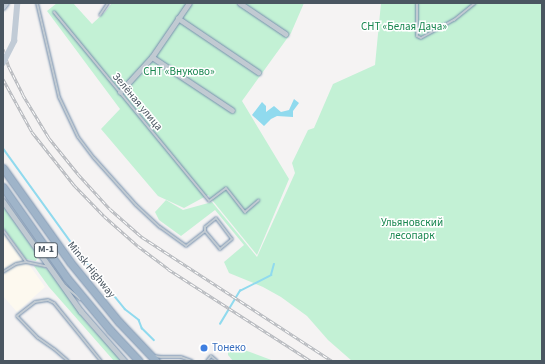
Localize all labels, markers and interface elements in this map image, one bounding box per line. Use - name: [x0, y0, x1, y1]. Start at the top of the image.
- park label: СНТ «Белая Дача»: [361, 20, 447, 34]
- park label: СНТ «Внуково»: [143, 65, 215, 79]
- street label: Зелёная улица: [109, 70, 165, 134]
- park label: Ульяновский лесопарк: [381, 217, 443, 243]
- street label: Minsk Highway: [64, 239, 118, 301]
- road number: М-1: [33, 242, 59, 258]
- place label: Тонеко: [212, 341, 246, 355]
- marker: Тонеко: [199, 343, 209, 353]

